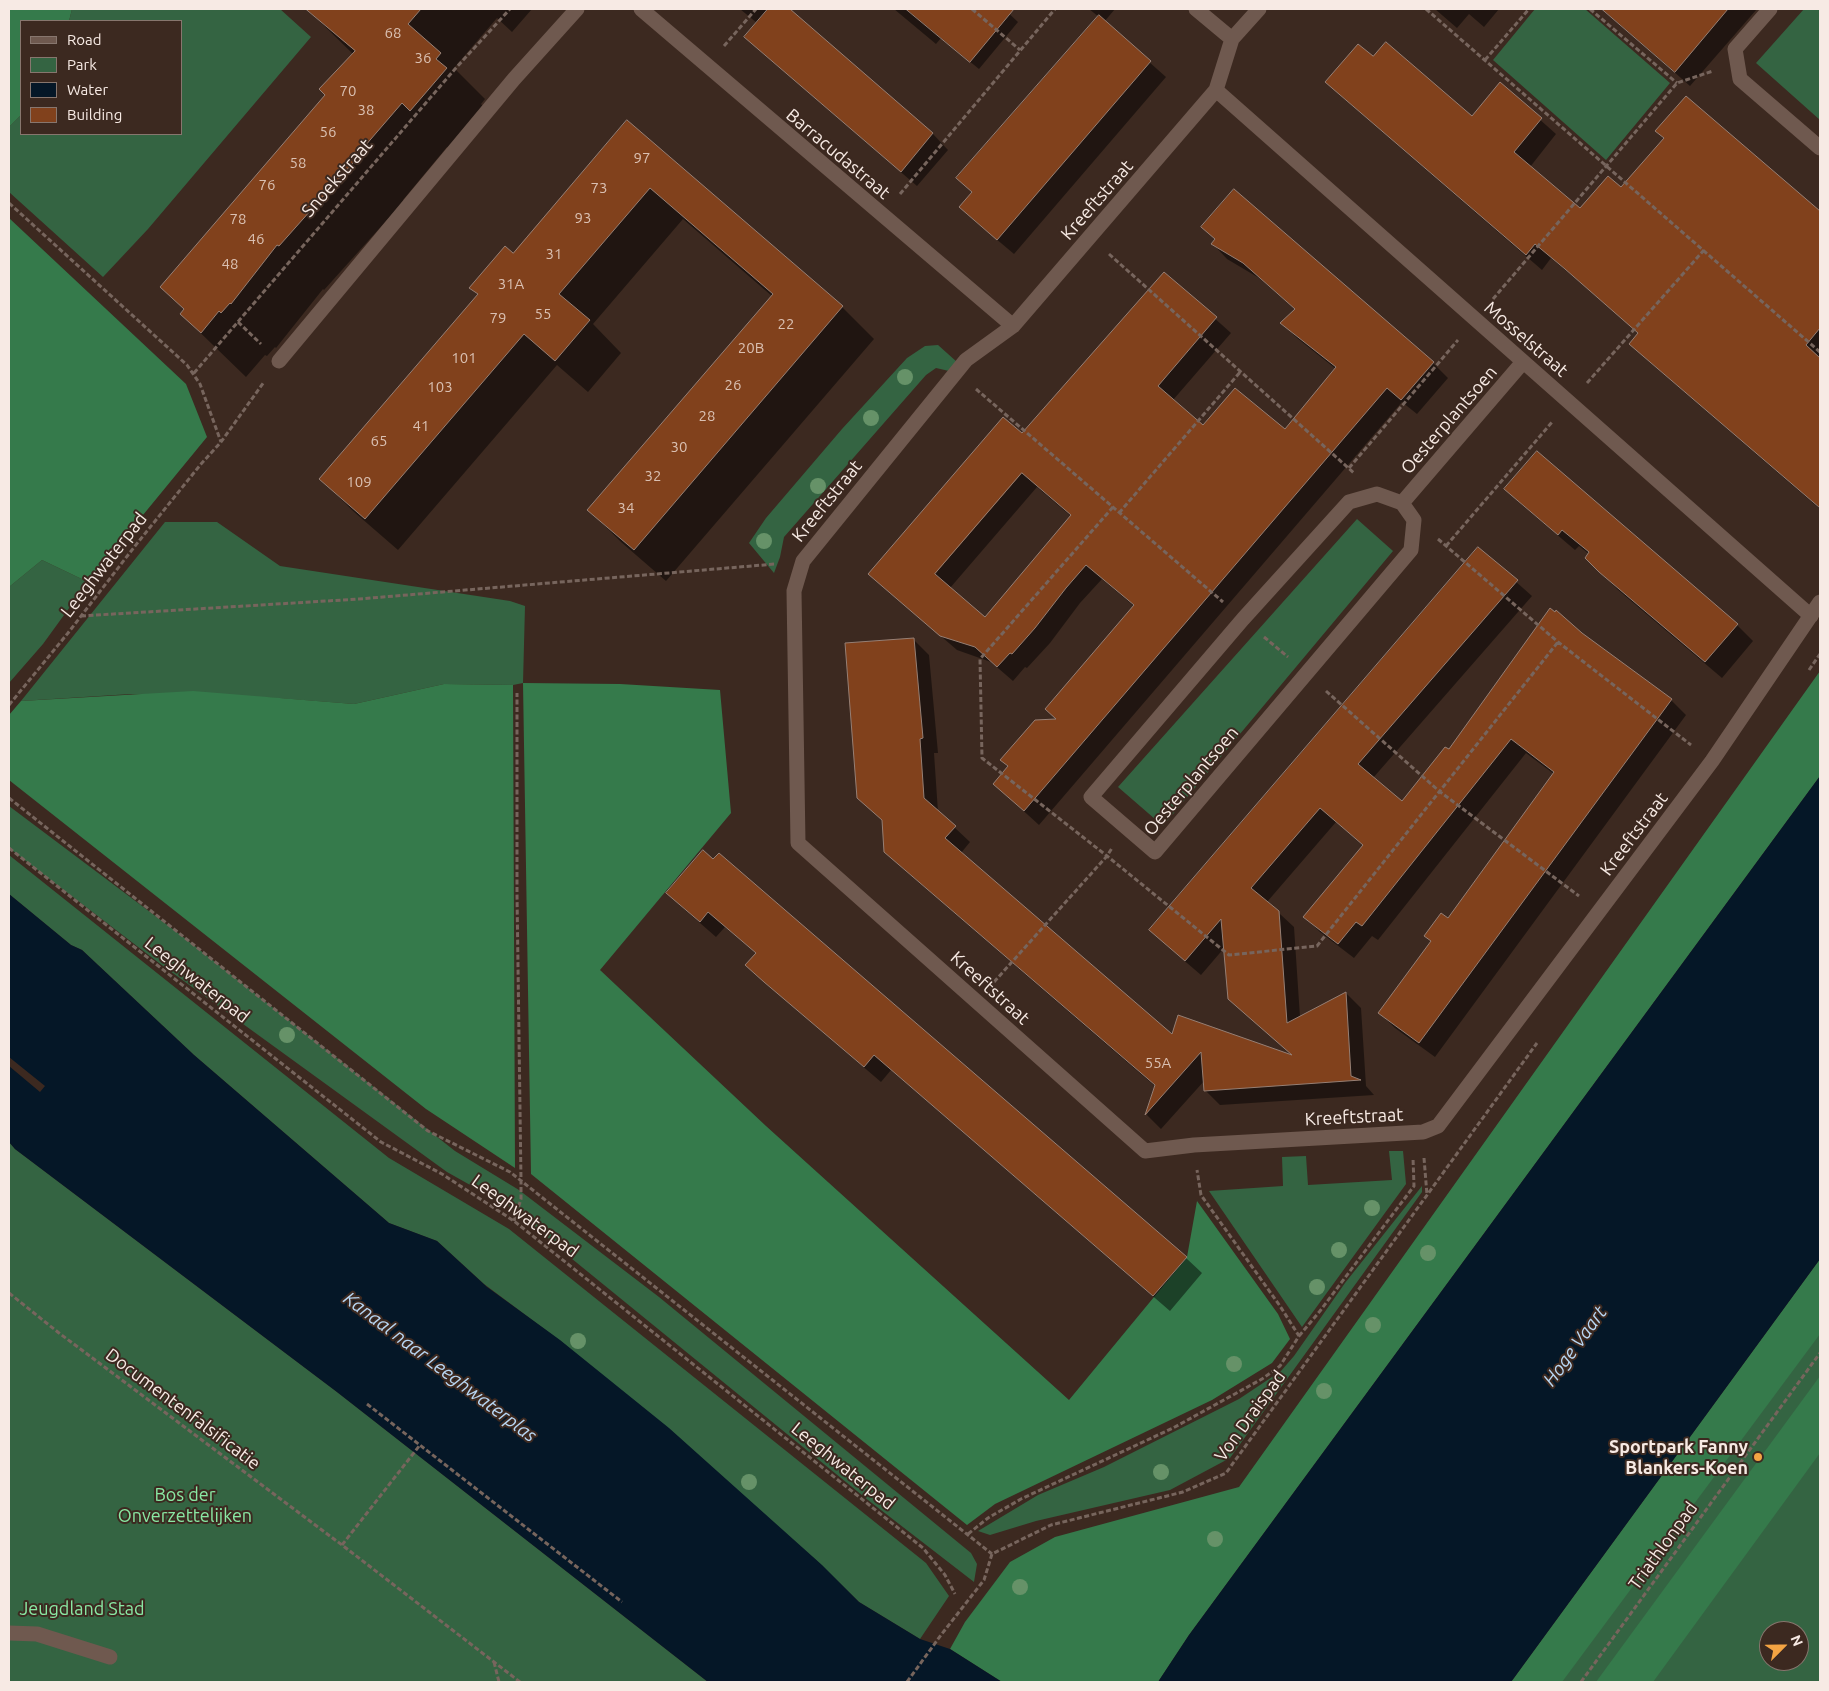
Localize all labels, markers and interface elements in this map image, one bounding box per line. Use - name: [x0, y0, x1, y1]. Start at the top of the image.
- legend: [20, 20, 182, 135]
- house number: 68: [385, 24, 401, 42]
- text: Road: [67, 31, 102, 48]
- house number: 36: [415, 49, 431, 67]
- text: Park: [67, 56, 97, 73]
- text: Water: [67, 81, 108, 98]
- house number: 70: [340, 82, 356, 100]
- house number: 38: [358, 101, 374, 119]
- street label: Barracudastraat: [782, 104, 894, 204]
- text: Building: [67, 106, 122, 123]
- house number: 56: [320, 123, 336, 141]
- street label: Snoekstraat: [297, 134, 377, 222]
- house number: 97: [634, 149, 650, 167]
- house number: 58: [290, 154, 306, 172]
- street label: Kreeftstraat: [1056, 156, 1138, 244]
- house number: 76: [259, 176, 275, 194]
- house number: 73: [591, 179, 607, 197]
- house number: 93: [575, 209, 591, 227]
- house number: 78: [230, 210, 246, 228]
- house number: 46: [248, 230, 264, 248]
- house number: 31: [546, 245, 562, 263]
- house number: 48: [222, 255, 238, 273]
- house number: 31A: [498, 275, 524, 293]
- street label: Mosselstraat: [1480, 297, 1572, 381]
- house number: 55: [535, 305, 551, 323]
- house number: 79: [490, 309, 506, 327]
- house number: 22: [778, 315, 794, 333]
- house number: 20B: [738, 339, 764, 357]
- house number: 101: [451, 349, 477, 367]
- street label: Oesterplantsoen: [1396, 362, 1502, 478]
- house number: 26: [725, 376, 741, 394]
- house number: 103: [427, 378, 453, 396]
- house number: 28: [699, 407, 715, 425]
- house number: 41: [413, 417, 429, 435]
- house number: 65: [371, 432, 387, 450]
- house number: 30: [671, 438, 687, 456]
- street label: Kreeftstraat: [788, 456, 866, 546]
- house number: 32: [645, 467, 661, 485]
- house number: 109: [346, 473, 372, 491]
- house number: 34: [618, 499, 634, 517]
- street label: Leeghwaterpad: [56, 508, 152, 622]
- street label: Oesterplantsoen: [1139, 722, 1243, 840]
- street label: Kreeftstraat: [1596, 788, 1672, 880]
- street label: Leeghwaterpad: [140, 932, 254, 1028]
- street label: Kreeftstraat: [946, 947, 1034, 1029]
- house number: 55A: [1145, 1054, 1171, 1072]
- street label: Kreeftstraat: [1304, 1104, 1404, 1130]
- street label: Leeghwaterpad: [467, 1170, 583, 1262]
- water label: Kanaal naar Leeghwaterplas: [339, 1287, 541, 1447]
- water label: Hoge Vaart: [1538, 1301, 1612, 1391]
- street label: Documentenfalsificatie: [101, 1344, 265, 1474]
- street label: Von Draispad: [1210, 1366, 1290, 1466]
- street label: Leeghwaterpad: [787, 1418, 899, 1514]
- place label: Sportpark Fanny Blankers-Koen: [1609, 1436, 1748, 1478]
- marker: Sportpark Fanny Blankers-Koen: [1752, 1451, 1764, 1463]
- park label: Bos der Onverzettelijken: [118, 1484, 252, 1526]
- street label: Triathlonpad: [1624, 1498, 1702, 1594]
- park label: Jeugdland Stad: [19, 1598, 145, 1620]
- north arrow: [1759, 1621, 1809, 1671]
- text: N: [1787, 1633, 1806, 1648]

